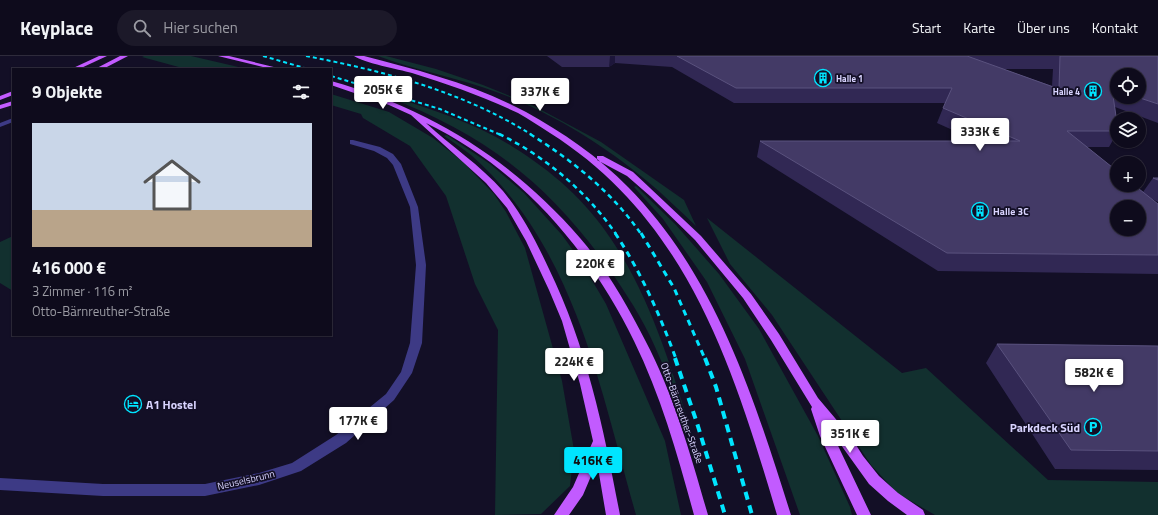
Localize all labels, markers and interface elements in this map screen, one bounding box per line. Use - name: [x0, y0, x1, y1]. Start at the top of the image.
- search box: [117, 10, 397, 46]
- text: Keyplace: [20, 13, 93, 42]
- text: Hier suchen: [163, 16, 238, 39]
- icon: search: [131, 17, 153, 39]
- text: Start: [912, 17, 941, 38]
- text: Karte: [963, 17, 995, 38]
- text: Über uns: [1017, 17, 1070, 38]
- text: Kontakt: [1092, 17, 1138, 38]
- building icon: Halle 1: [813, 68, 833, 88]
- map controls: [1110, 68, 1146, 236]
- button: locate: [1110, 68, 1146, 104]
- place label: Halle 1: [836, 72, 863, 85]
- pin: 205K €: [350, 76, 416, 110]
- pin: 337K €: [507, 78, 573, 112]
- text: 9 Objekte: [32, 79, 102, 105]
- text: 205K €: [363, 79, 403, 99]
- icon: filters: [290, 81, 312, 103]
- text: 337K €: [520, 81, 560, 101]
- building icon: Halle 4: [1083, 81, 1103, 101]
- place label: Halle 4: [1053, 85, 1080, 98]
- button: layers: [1110, 112, 1146, 148]
- pin: 333K €: [947, 118, 1013, 152]
- text: 333K €: [960, 121, 1000, 141]
- icon: home: [136, 149, 208, 221]
- button: +: [1110, 156, 1146, 192]
- button: −: [1110, 200, 1146, 236]
- building icon: Halle 3C: [970, 201, 990, 221]
- place label: Halle 3C: [993, 204, 1029, 219]
- pin: 220K €: [562, 250, 628, 284]
- text: 220K €: [575, 253, 615, 273]
- text: 416 000 €: [32, 255, 106, 281]
- text: 3 Zimmer · 116 m²: [32, 281, 133, 301]
- text: Otto-Bärnreuther-Straße: [32, 301, 170, 321]
- pin: 224K €: [541, 348, 607, 382]
- text: 224K €: [554, 351, 594, 371]
- pin: 582K €: [1061, 359, 1127, 393]
- street label: Otto-Bärnreuther-Straße: [657, 361, 707, 465]
- text: 582K €: [1074, 362, 1114, 382]
- hotel icon: A1 Hostel: [123, 394, 143, 414]
- place label: A1 Hostel: [146, 395, 196, 414]
- pin: 177K €: [325, 407, 391, 441]
- text: 177K €: [338, 410, 378, 430]
- parking icon: Parkdeck Süd: [1083, 417, 1103, 437]
- place label: Parkdeck Süd: [1010, 418, 1080, 437]
- pin: 351K €: [817, 420, 883, 454]
- text: 351K €: [830, 423, 870, 443]
- pin: 416K €: [560, 447, 626, 481]
- text: 416K €: [573, 450, 613, 470]
- street label: Neuselsbrunn: [216, 466, 276, 494]

